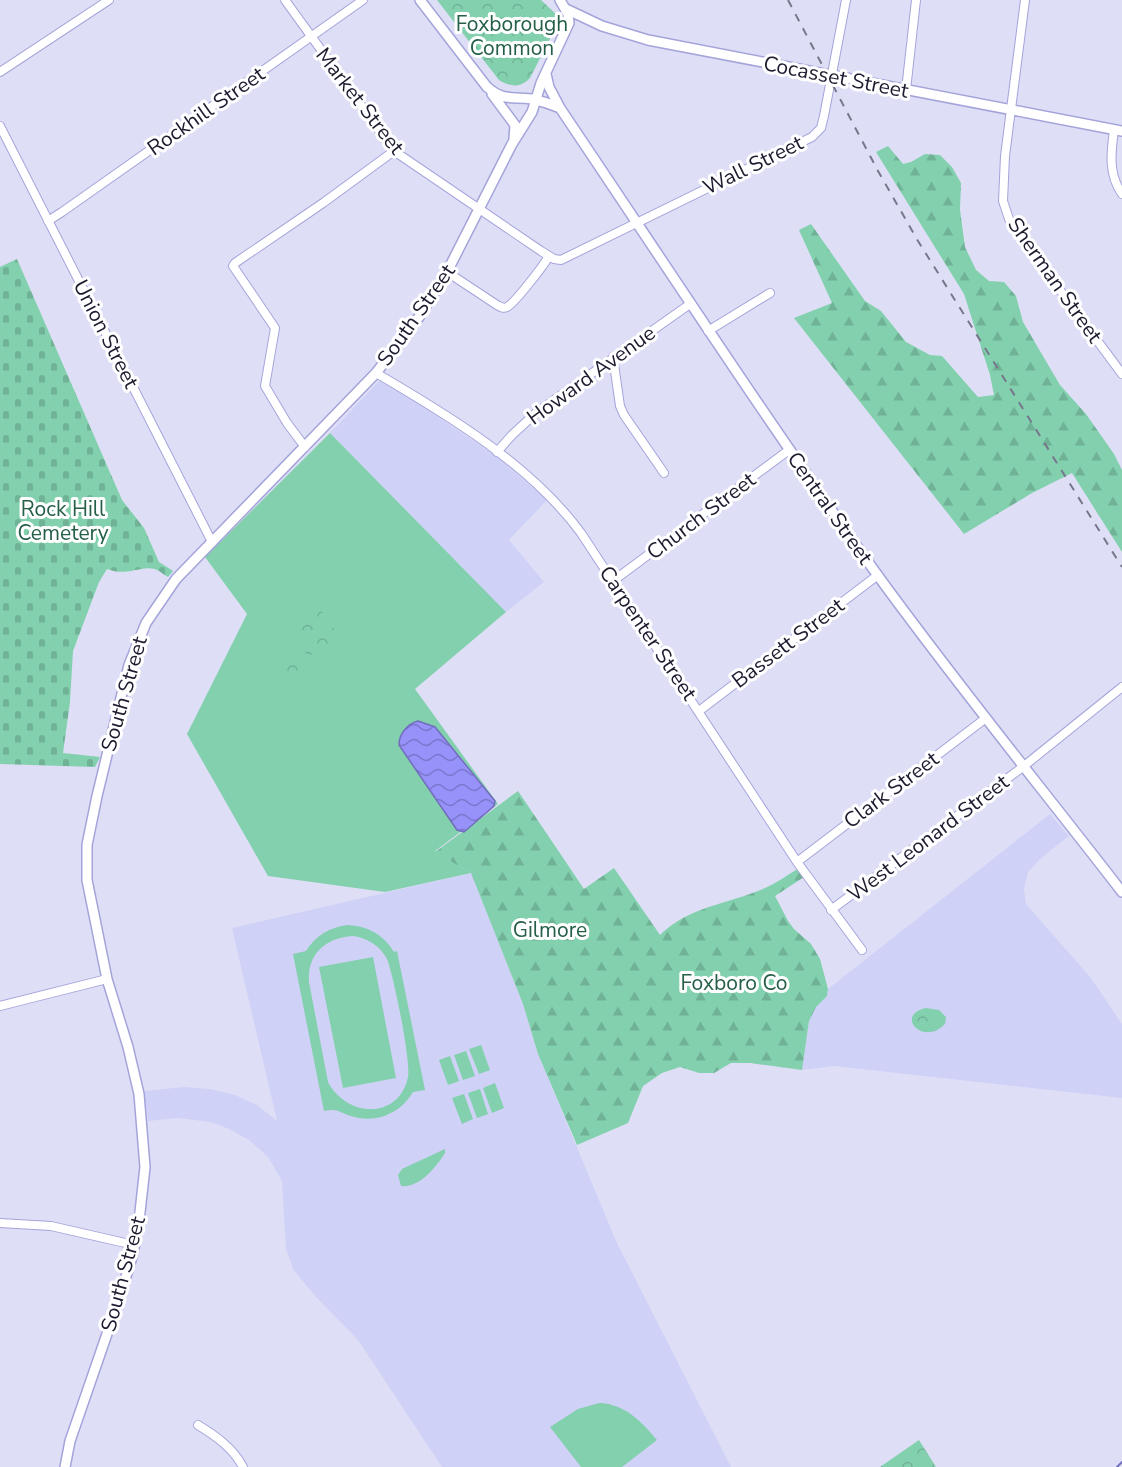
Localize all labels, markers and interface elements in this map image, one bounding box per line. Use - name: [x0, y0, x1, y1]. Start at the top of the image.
- park label: Foxborough Common: [456, 10, 568, 62]
- street label: Market Street: [310, 42, 411, 161]
- street label: Cocasset Street: [761, 49, 912, 105]
- street label: Rockhill Street: [142, 60, 271, 162]
- street label: Wall Street: [698, 128, 808, 201]
- street label: Sherman Street: [1001, 212, 1109, 349]
- street label: South Street: [371, 258, 462, 372]
- street label: Union Street: [67, 275, 146, 394]
- street label: Howard Avenue: [521, 319, 661, 431]
- street label: Central Street: [781, 446, 879, 570]
- street label: Church Street: [641, 465, 762, 566]
- park label: Rock Hill Cemetery: [17, 495, 109, 547]
- street label: Carpenter Street: [593, 560, 704, 706]
- street label: Bassett Street: [726, 591, 850, 694]
- street label: South Street: [94, 633, 154, 755]
- street label: Clark Street: [838, 745, 945, 835]
- street label: West Leonard Street: [842, 768, 1015, 908]
- park label: Gilmore: [513, 916, 587, 944]
- park label: Foxboro Co: [680, 969, 788, 997]
- street label: South Street: [94, 1213, 152, 1335]

